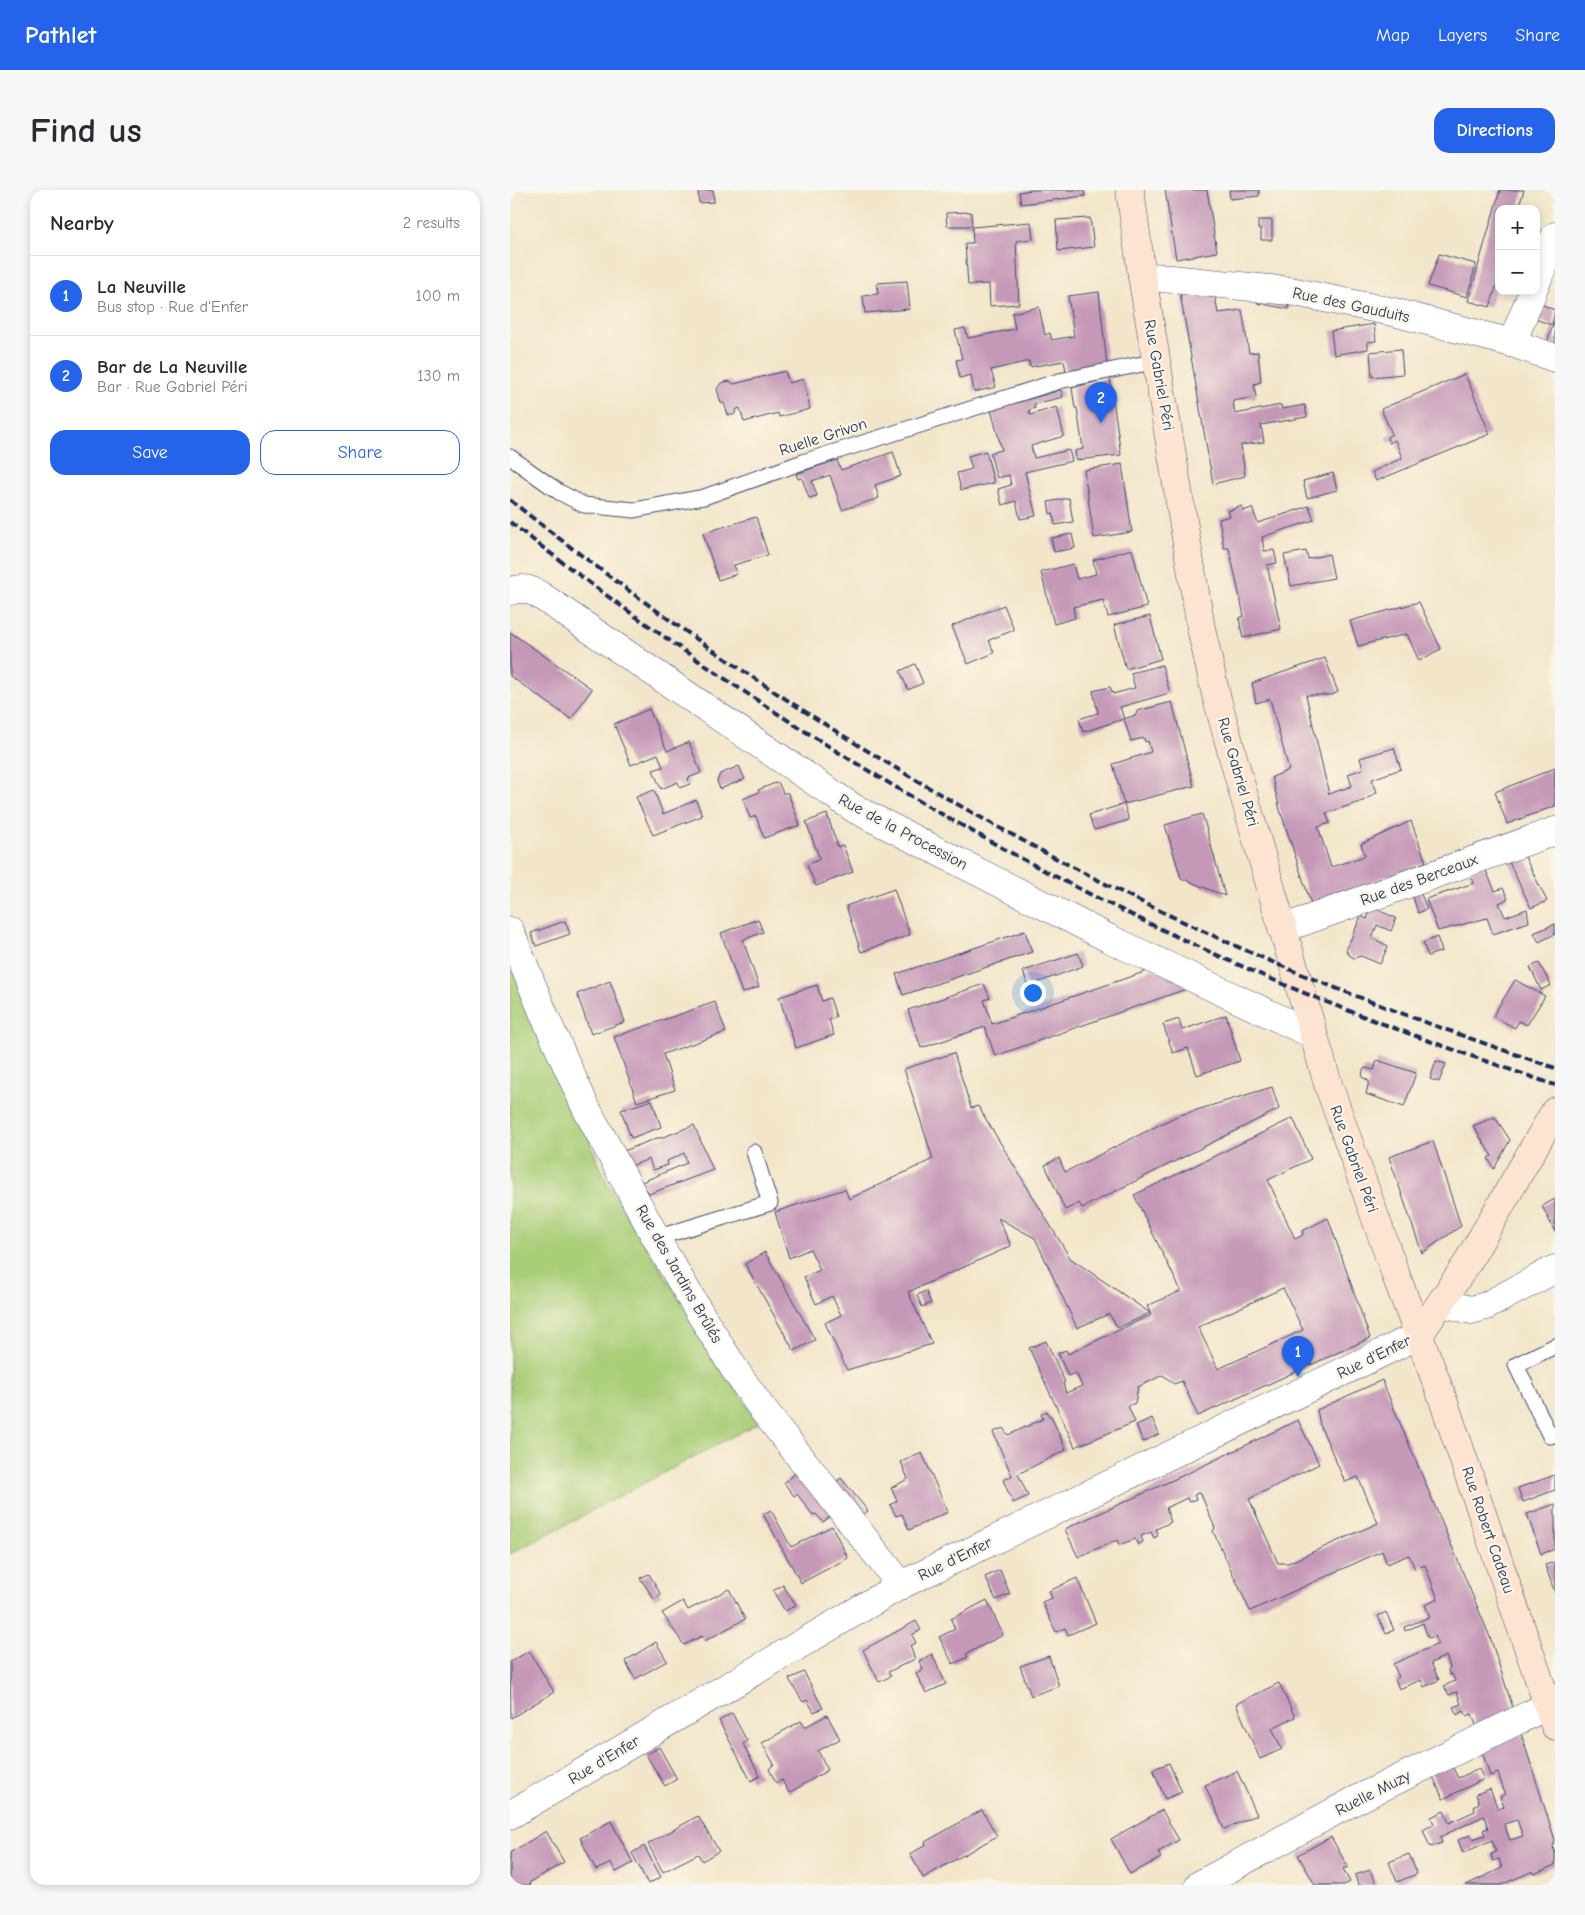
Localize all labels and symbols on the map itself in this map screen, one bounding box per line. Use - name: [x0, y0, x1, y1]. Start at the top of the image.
- street label: Rue des Gauduits: [1291, 284, 1411, 326]
- street label: Rue Gabriel Péri: [1140, 318, 1178, 432]
- pin: 2: [1085, 382, 1117, 423]
- street label: Ruelle Grivon: [777, 414, 869, 460]
- street label: Rue Gabriel Péri: [1214, 715, 1262, 829]
- street label: Rue de la Procession: [835, 790, 971, 874]
- street label: Rue des Berceaux: [1358, 850, 1480, 910]
- your location: [1020, 980, 1046, 1006]
- street label: Rue Gabriel Péri: [1326, 1103, 1382, 1215]
- street label: Rue des Jardins Brûlés: [632, 1202, 726, 1347]
- street label: Rue d'Enfer: [1334, 1331, 1414, 1383]
- pin: 1: [1282, 1336, 1314, 1377]
- street label: Rue Robert Cadeau: [1458, 1464, 1518, 1596]
- street label: Rue d'Enfer: [915, 1533, 995, 1585]
- street label: Rue d'Enfer: [565, 1731, 643, 1788]
- street label: Ruelle Muzy: [1332, 1766, 1414, 1820]

